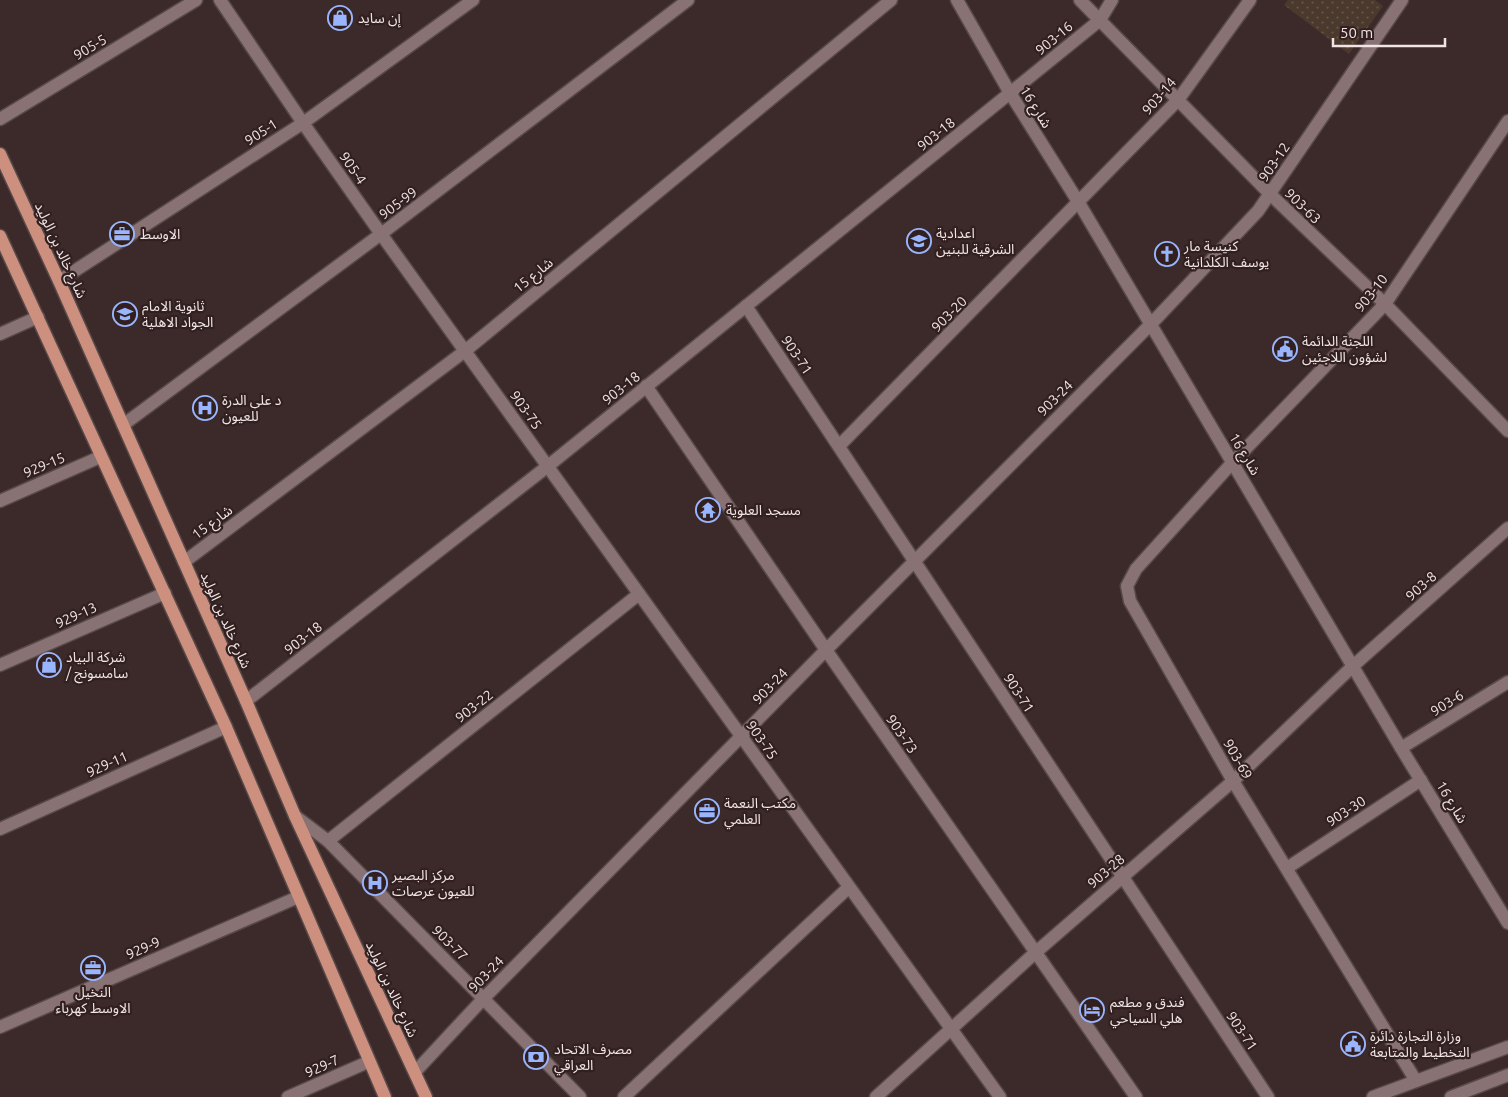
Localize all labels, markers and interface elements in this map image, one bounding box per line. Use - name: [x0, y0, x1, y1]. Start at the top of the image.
- shop icon: إن سايد: [327, 5, 353, 31]
- place label: إن سايد: [358, 10, 402, 28]
- scale bar: [1333, 15, 1446, 47]
- street label: 903-16: [1032, 18, 1076, 58]
- text: 50 m: [1340, 24, 1373, 41]
- street label: 905-5: [71, 31, 109, 63]
- street label: 903-14: [1139, 74, 1179, 118]
- street label: شارع 16: [1014, 83, 1055, 132]
- street label: 903-18: [914, 114, 958, 154]
- street label: 905-1: [242, 116, 280, 148]
- street label: 903-12: [1255, 139, 1293, 185]
- street label: 905-4: [336, 149, 370, 187]
- street label: 905-99: [376, 184, 420, 222]
- street label: 903-63: [1282, 185, 1324, 227]
- street label: شارع خالد بن الوليد: [29, 199, 90, 302]
- office icon: الاوسط: [109, 221, 135, 247]
- place label: اعدادية الشرقية للبنين: [936, 225, 1014, 258]
- place label: الاوسط: [140, 226, 180, 243]
- school or university icon: اعدادية الشرقية للبنين: [906, 228, 932, 254]
- place label: كنيسة مار يوسف الكلدانية: [1183, 238, 1269, 271]
- church icon: كنيسة مار يوسف الكلدانية: [1154, 241, 1180, 267]
- street label: شارع 15: [510, 254, 558, 298]
- street label: 903-10: [1351, 271, 1391, 315]
- street label: 903-20: [928, 293, 970, 335]
- place label: ثانوية الامام الجواد الاهلية: [142, 298, 213, 331]
- school or university icon: ثانوية الامام الجواد الاهلية: [112, 301, 138, 327]
- street label: 903-71: [778, 332, 816, 378]
- place label: اللجنة الدائمة لشؤون اللاجئين: [1302, 333, 1387, 366]
- public building icon: اللجنة الدائمة لشؤون اللاجئين: [1272, 336, 1298, 362]
- street label: 903-18: [599, 368, 643, 408]
- street label: 903-24: [1034, 377, 1076, 419]
- street label: 903-75: [507, 388, 545, 432]
- place label: د علي الدرة للعيون: [222, 392, 282, 425]
- hospital icon: د علي الدرة للعيون: [192, 395, 218, 421]
- street label: شارع 16: [1224, 430, 1264, 480]
- street label: 929-15: [21, 449, 67, 481]
- temple icon: مسجد العلوية: [695, 497, 721, 523]
- street label: شارع 15: [189, 502, 237, 545]
- place label: مسجد العلوية: [726, 502, 801, 519]
- street label: 903-8: [1402, 568, 1440, 604]
- street label: شارع خالد بن الوليد: [195, 569, 255, 672]
- street label: 929-13: [53, 599, 99, 631]
- street label: 903-18: [281, 618, 325, 658]
- place label: شركة البياد / سامسونج: [65, 649, 128, 684]
- shop icon: شركة البياد / سامسونج: [36, 652, 62, 678]
- street label: 903-24: [749, 665, 791, 707]
- street label: 903-71: [1000, 670, 1038, 716]
- street label: 903-22: [452, 686, 496, 726]
- street label: 903-6: [1428, 687, 1466, 719]
- street label: 903-73: [883, 712, 921, 756]
- street label: 903-75: [743, 718, 781, 762]
- street label: 903-69: [1220, 736, 1256, 782]
- street label: 929-11: [84, 748, 130, 780]
- street label: شارع 16: [1431, 778, 1471, 828]
- street label: 903-30: [1323, 792, 1369, 830]
- place label: مكتب النعمة العلمي: [724, 795, 796, 830]
- office icon: مكتب النعمة العلمي: [694, 798, 720, 824]
- street label: 903-28: [1084, 851, 1128, 891]
- place label: مركز البصير للعيون عرصات: [391, 867, 475, 900]
- hospital icon: مركز البصير للعيون عرصات: [362, 870, 388, 896]
- street label: 903-77: [429, 922, 471, 964]
- street label: 929-9: [123, 933, 163, 963]
- street label: شارع خالد بن الوليد: [360, 938, 421, 1041]
- street label: 903-24: [465, 953, 507, 995]
- office icon: النخيل الاوسط كهرباء: [80, 955, 106, 981]
- place label: النخيل الاوسط كهرباء: [55, 984, 131, 1017]
- place label: فندق و مطعم هلي السياحي: [1110, 994, 1184, 1029]
- hotel icon: فندق و مطعم هلي السياحي: [1079, 997, 1105, 1023]
- street label: 903-71: [1223, 1008, 1261, 1054]
- place label: وزارة التجارة دائرة التخطيط والمتابعة: [1370, 1028, 1470, 1061]
- public building icon: وزارة التجارة دائرة التخطيط والمتابعة: [1340, 1031, 1366, 1057]
- place label: مصرف الاتحاد العراقي: [554, 1041, 632, 1076]
- bank icon: مصرف الاتحاد العراقي: [523, 1044, 549, 1070]
- street label: 929-7: [302, 1051, 342, 1081]

